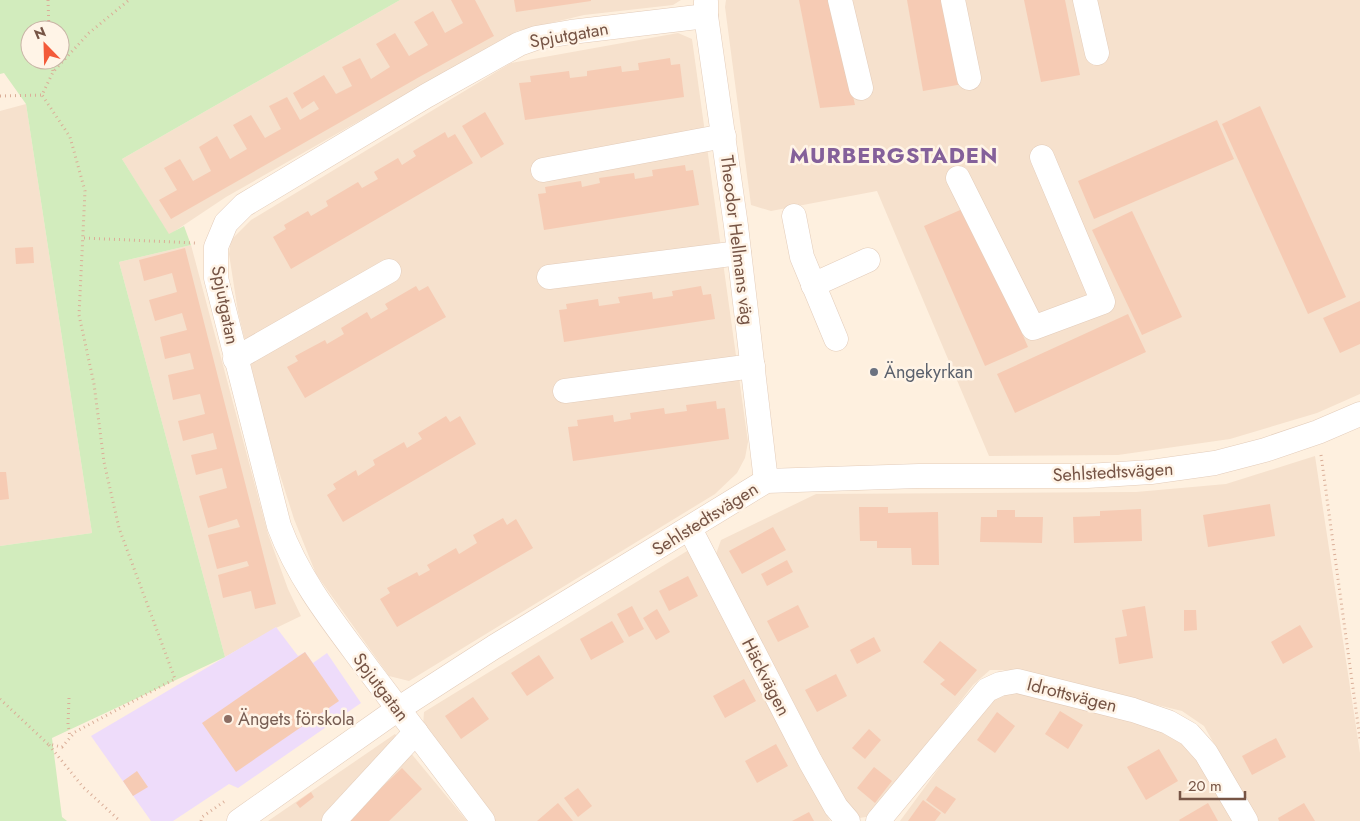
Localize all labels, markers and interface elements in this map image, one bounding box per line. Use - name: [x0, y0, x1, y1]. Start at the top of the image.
- street label: Spjutgatan: [527, 15, 611, 55]
- north arrow: [20, 20, 70, 70]
- text: N: [31, 22, 49, 44]
- district label: MURBERGSTADEN: [789, 139, 999, 171]
- street label: Theodor Hellmans väg: [714, 154, 760, 326]
- street label: Spjutgatan: [205, 263, 245, 347]
- place label: Ängekyrkan: [884, 359, 973, 385]
- marker: Ängekyrkan: [868, 366, 880, 378]
- street label: Sehlstedtsvägen: [1052, 456, 1174, 488]
- street label: Sehlstedtsvägen: [647, 476, 763, 562]
- street label: Häckvägen: [735, 634, 797, 720]
- street label: Spjutgatan: [347, 647, 415, 727]
- street label: Idrottsvägen: [1024, 671, 1120, 719]
- place label: Ängets förskola: [238, 706, 355, 732]
- marker: Ängets förskola: [222, 713, 234, 725]
- scale bar: [1180, 768, 1245, 800]
- text: 20 m: [1188, 775, 1222, 797]

